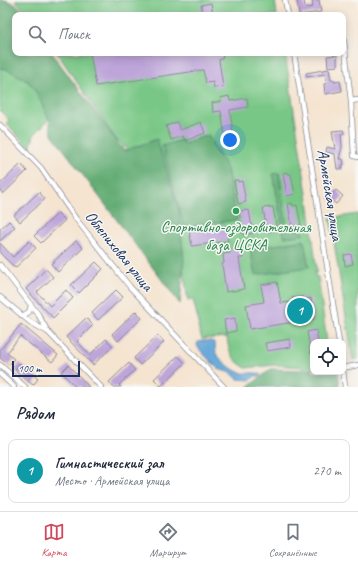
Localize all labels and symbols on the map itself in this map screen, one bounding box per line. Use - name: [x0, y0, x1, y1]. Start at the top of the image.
- your location: [220, 130, 240, 150]
- street label: Армейская улица: [313, 148, 347, 244]
- marker: Спортивно-оздоровительная база ЦСКА: [231, 206, 241, 216]
- street label: Облепиховая улица: [81, 207, 158, 296]
- place label: Спортивно-оздоровительная база ЦСКА: [161, 217, 312, 255]
- pin: 1: [287, 296, 313, 326]
- scale bar: [12, 359, 80, 378]

